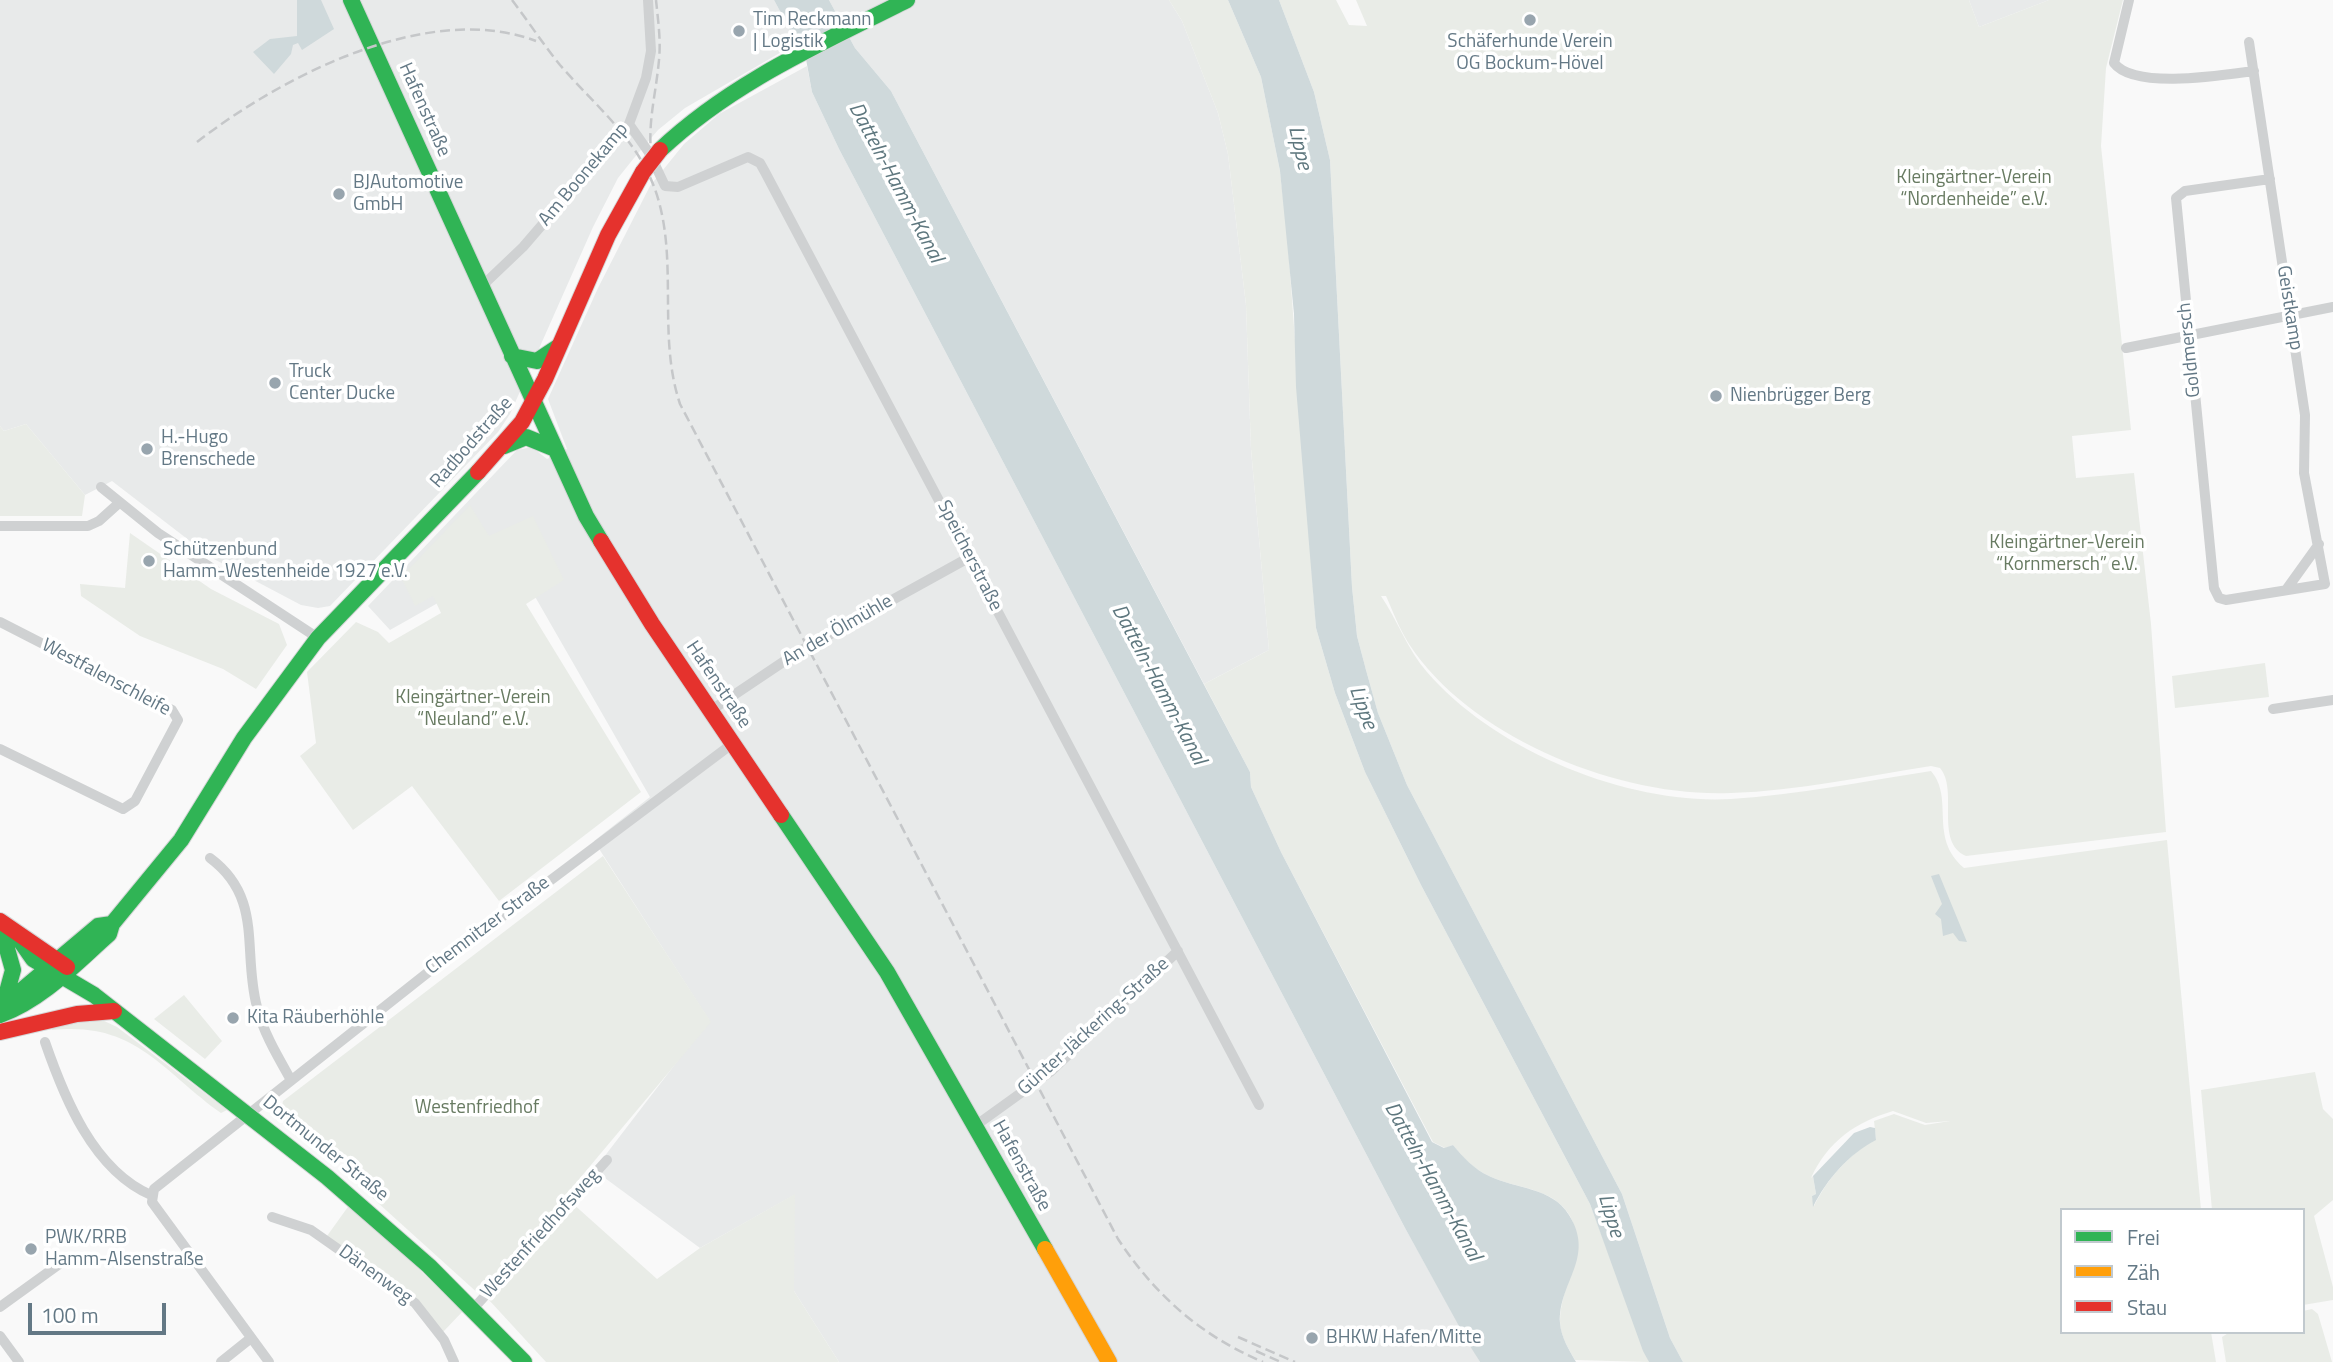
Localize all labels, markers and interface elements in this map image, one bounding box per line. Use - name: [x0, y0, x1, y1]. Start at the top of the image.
- place label: Tim Reckmann | Logistik: [753, 9, 872, 53]
- marker: Schäferhunde Verein OG Bockum-Hövel: [1522, 12, 1538, 28]
- marker: Tim Reckmann | Logistik: [731, 23, 747, 39]
- place label: Schäferhunde Verein OG Bockum-Hövel: [1447, 31, 1613, 75]
- street label: Hafenstraße: [393, 60, 455, 160]
- water label: Datteln-Hamm-Kanal: [842, 99, 948, 267]
- street label: Am Boonekamp: [534, 119, 634, 231]
- water label: Lippe: [1282, 124, 1316, 172]
- park label: Kleingärtner-Verein “Nordenheide” e.V.: [1896, 167, 2052, 211]
- place label: BJAutomotive GmbH: [353, 172, 463, 216]
- marker: BJAutomotive GmbH: [331, 186, 347, 202]
- street label: Geistkamp: [2271, 264, 2307, 352]
- street label: Goldmersch: [2174, 301, 2206, 399]
- place label: Truck Center Ducke: [289, 361, 395, 405]
- marker: Truck Center Ducke: [267, 375, 283, 391]
- place label: Nienbrügger Berg: [1730, 385, 1871, 407]
- marker: Nienbrügger Berg: [1708, 388, 1724, 404]
- street label: Radbodstraße: [426, 393, 518, 493]
- place label: H.-Hugo Brenschede: [161, 427, 255, 471]
- marker: H.-Hugo Brenschede: [139, 441, 155, 457]
- street label: Speicherstraße: [931, 497, 1007, 615]
- park label: Kleingärtner-Verein “Kornmersch” e.V.: [1989, 532, 2145, 576]
- place label: Schützenbund Hamm-Westenheide 1927 e.V.: [163, 539, 408, 583]
- marker: Schützenbund Hamm-Westenheide 1927 e.V.: [141, 553, 157, 569]
- street label: An der Ölmühle: [779, 590, 897, 672]
- water label: Datteln-Hamm-Kanal: [1105, 601, 1211, 769]
- street label: Westfalenschleife: [38, 634, 174, 722]
- street label: Hafenstraße: [680, 637, 756, 733]
- water label: Lippe: [1343, 683, 1381, 733]
- park label: Kleingärtner-Verein “Neuland” e.V.: [395, 687, 551, 731]
- street label: Chemnitzer Straße: [421, 872, 555, 980]
- street label: Günter-Jäckering-Straße: [1014, 953, 1174, 1101]
- place label: Kita Räuberhöhle: [247, 1007, 384, 1029]
- marker: Kita Räuberhöhle: [225, 1010, 241, 1026]
- street label: Dortmunder Straße: [257, 1091, 393, 1207]
- park label: Westenfriedhof: [415, 1097, 539, 1119]
- water label: Datteln-Hamm-Kanal: [1378, 1098, 1486, 1266]
- street label: Hafenstraße: [987, 1117, 1055, 1215]
- street label: Westenfriedhofsweg: [477, 1164, 605, 1304]
- water label: Lippe: [1592, 1191, 1628, 1241]
- legend: [2060, 1208, 2305, 1334]
- text: Frei: [2127, 1221, 2160, 1253]
- place label: PWK/RRB Hamm-Alsenstraße: [45, 1227, 204, 1271]
- marker: PWK/RRB Hamm-Alsenstraße: [23, 1241, 39, 1257]
- street label: Dänenweg: [334, 1241, 416, 1309]
- text: Zäh: [2127, 1256, 2160, 1288]
- scale bar: [32, 1288, 170, 1332]
- text: Stau: [2127, 1291, 2167, 1323]
- text: 100 m: [41, 1299, 98, 1331]
- place label: BHKW Hafen/Mitte: [1326, 1327, 1481, 1349]
- marker: BHKW Hafen/Mitte: [1304, 1330, 1320, 1346]

